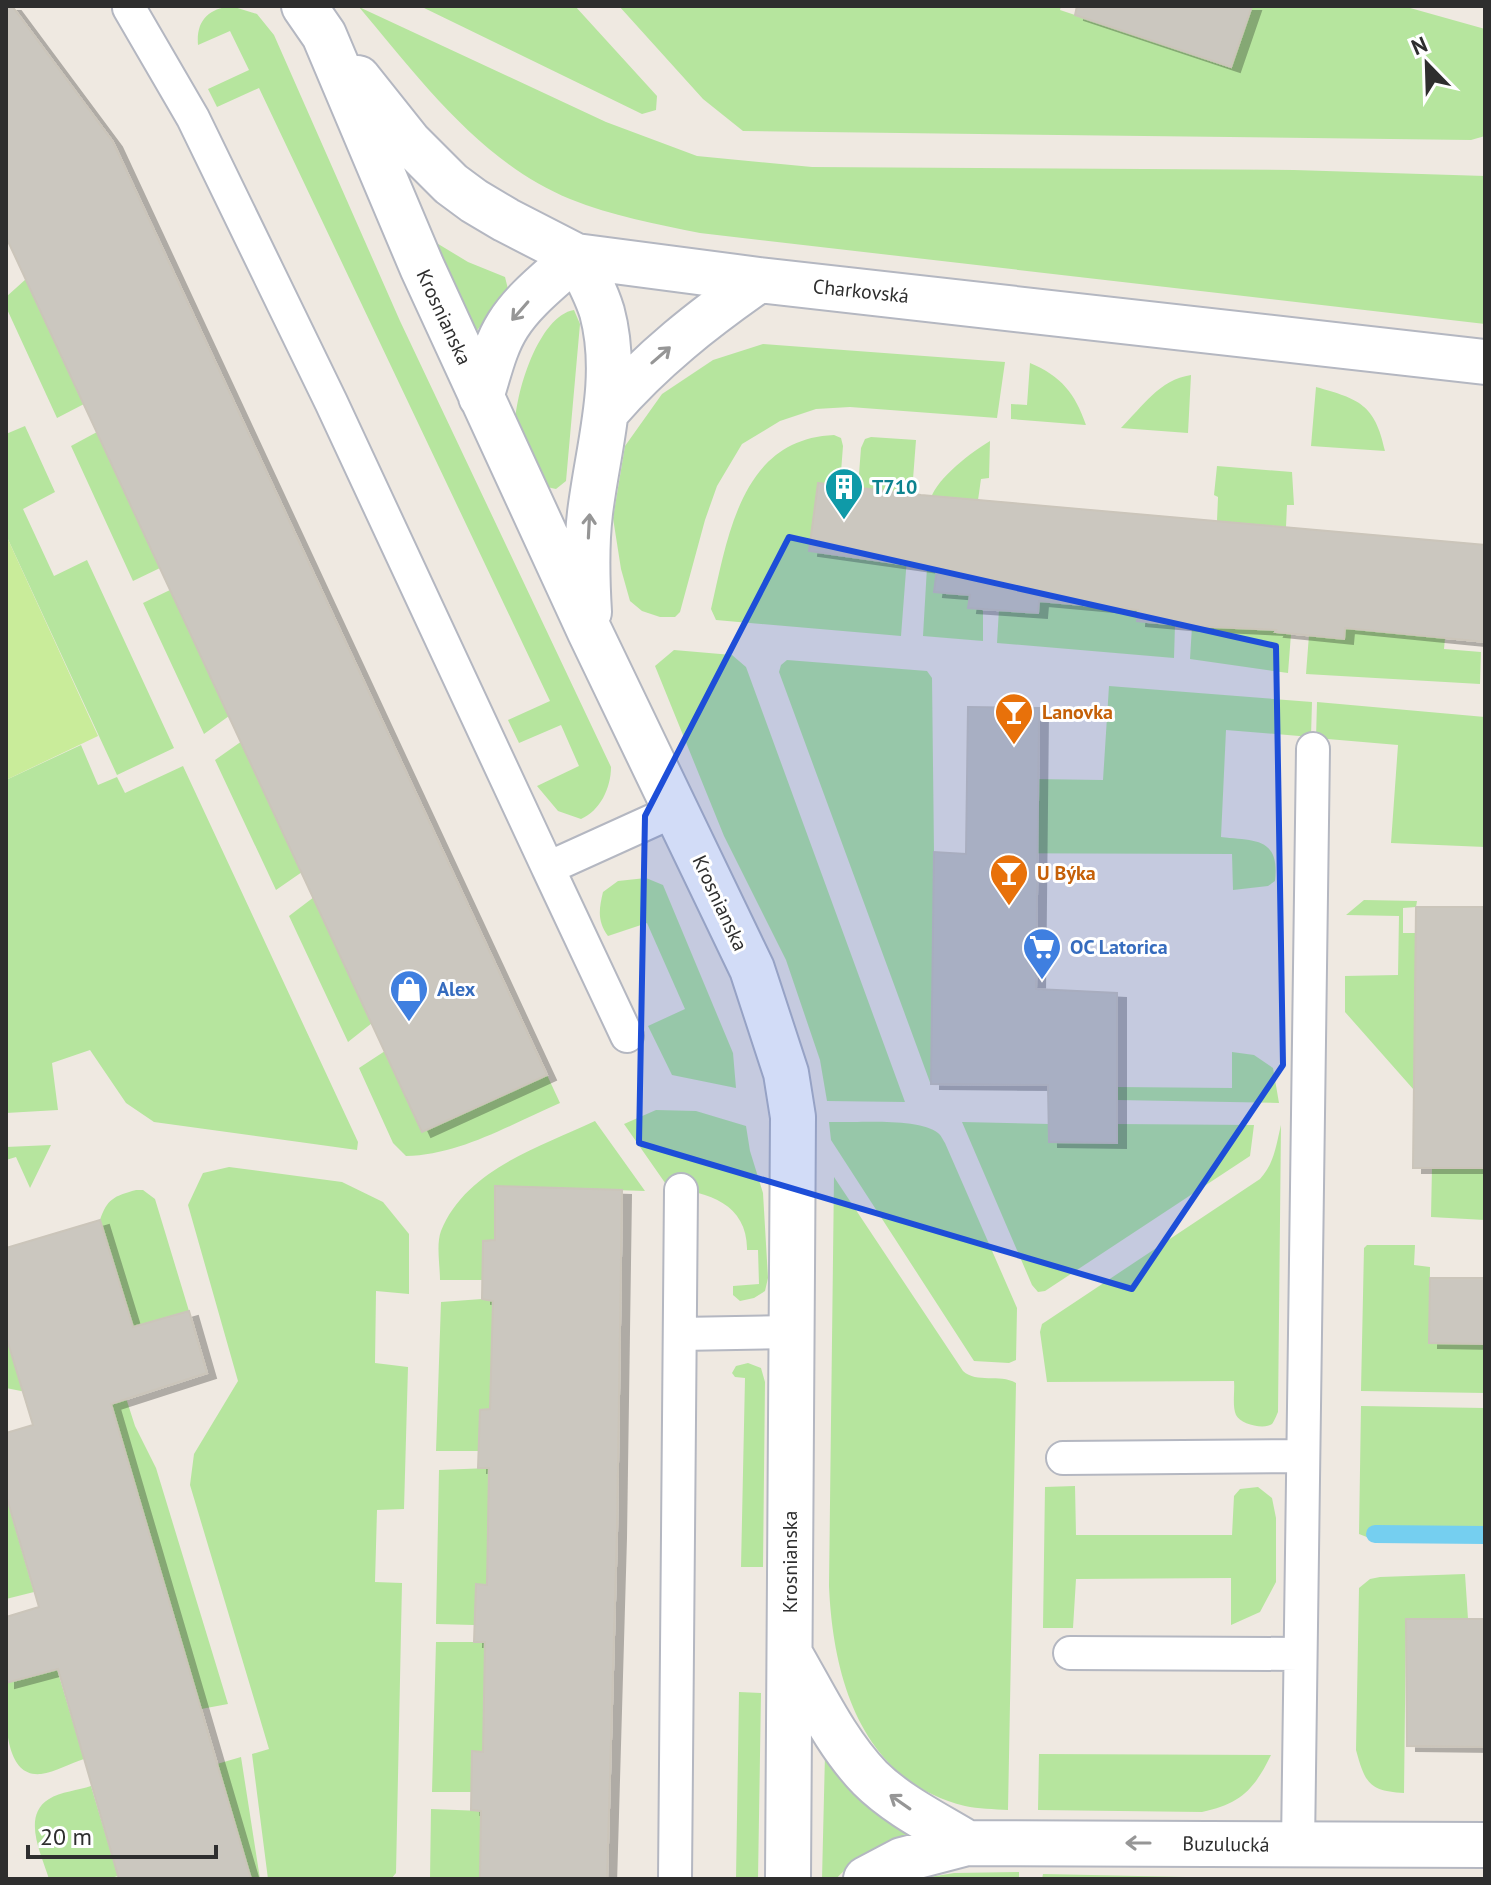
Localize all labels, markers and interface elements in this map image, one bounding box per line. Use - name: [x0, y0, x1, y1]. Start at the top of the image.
- north arrow: [1387, 24, 1467, 104]
- text: N: [1407, 30, 1431, 61]
- street label: Krosnianska: [411, 265, 477, 369]
- street label: Charkovská: [812, 273, 910, 309]
- one-way arrow: [511, 300, 529, 320]
- one-way arrow: [650, 346, 670, 364]
- building icon: T710: [823, 466, 865, 521]
- place label: T710: [872, 474, 917, 500]
- one-way arrow: [582, 513, 597, 540]
- bar icon: Lanovka: [993, 691, 1035, 746]
- place label: Lanovka: [1042, 699, 1113, 725]
- street label: Krosnianska: [687, 851, 753, 955]
- bar icon: U Býka: [988, 852, 1030, 907]
- place label: U Býka: [1037, 860, 1096, 886]
- supermarket icon: OC Latorica: [1021, 926, 1063, 981]
- place label: OC Latorica: [1070, 934, 1168, 960]
- shop icon: Alex: [388, 968, 430, 1023]
- place label: Alex: [437, 976, 476, 1002]
- street label: Krosnianska: [777, 1511, 803, 1613]
- one-way arrow: [890, 1794, 912, 1810]
- scale bar: [28, 1809, 216, 1859]
- text: 20 m: [40, 1821, 92, 1852]
- street label: Buzulucká: [1182, 1830, 1270, 1858]
- one-way arrow: [1125, 1835, 1152, 1851]

